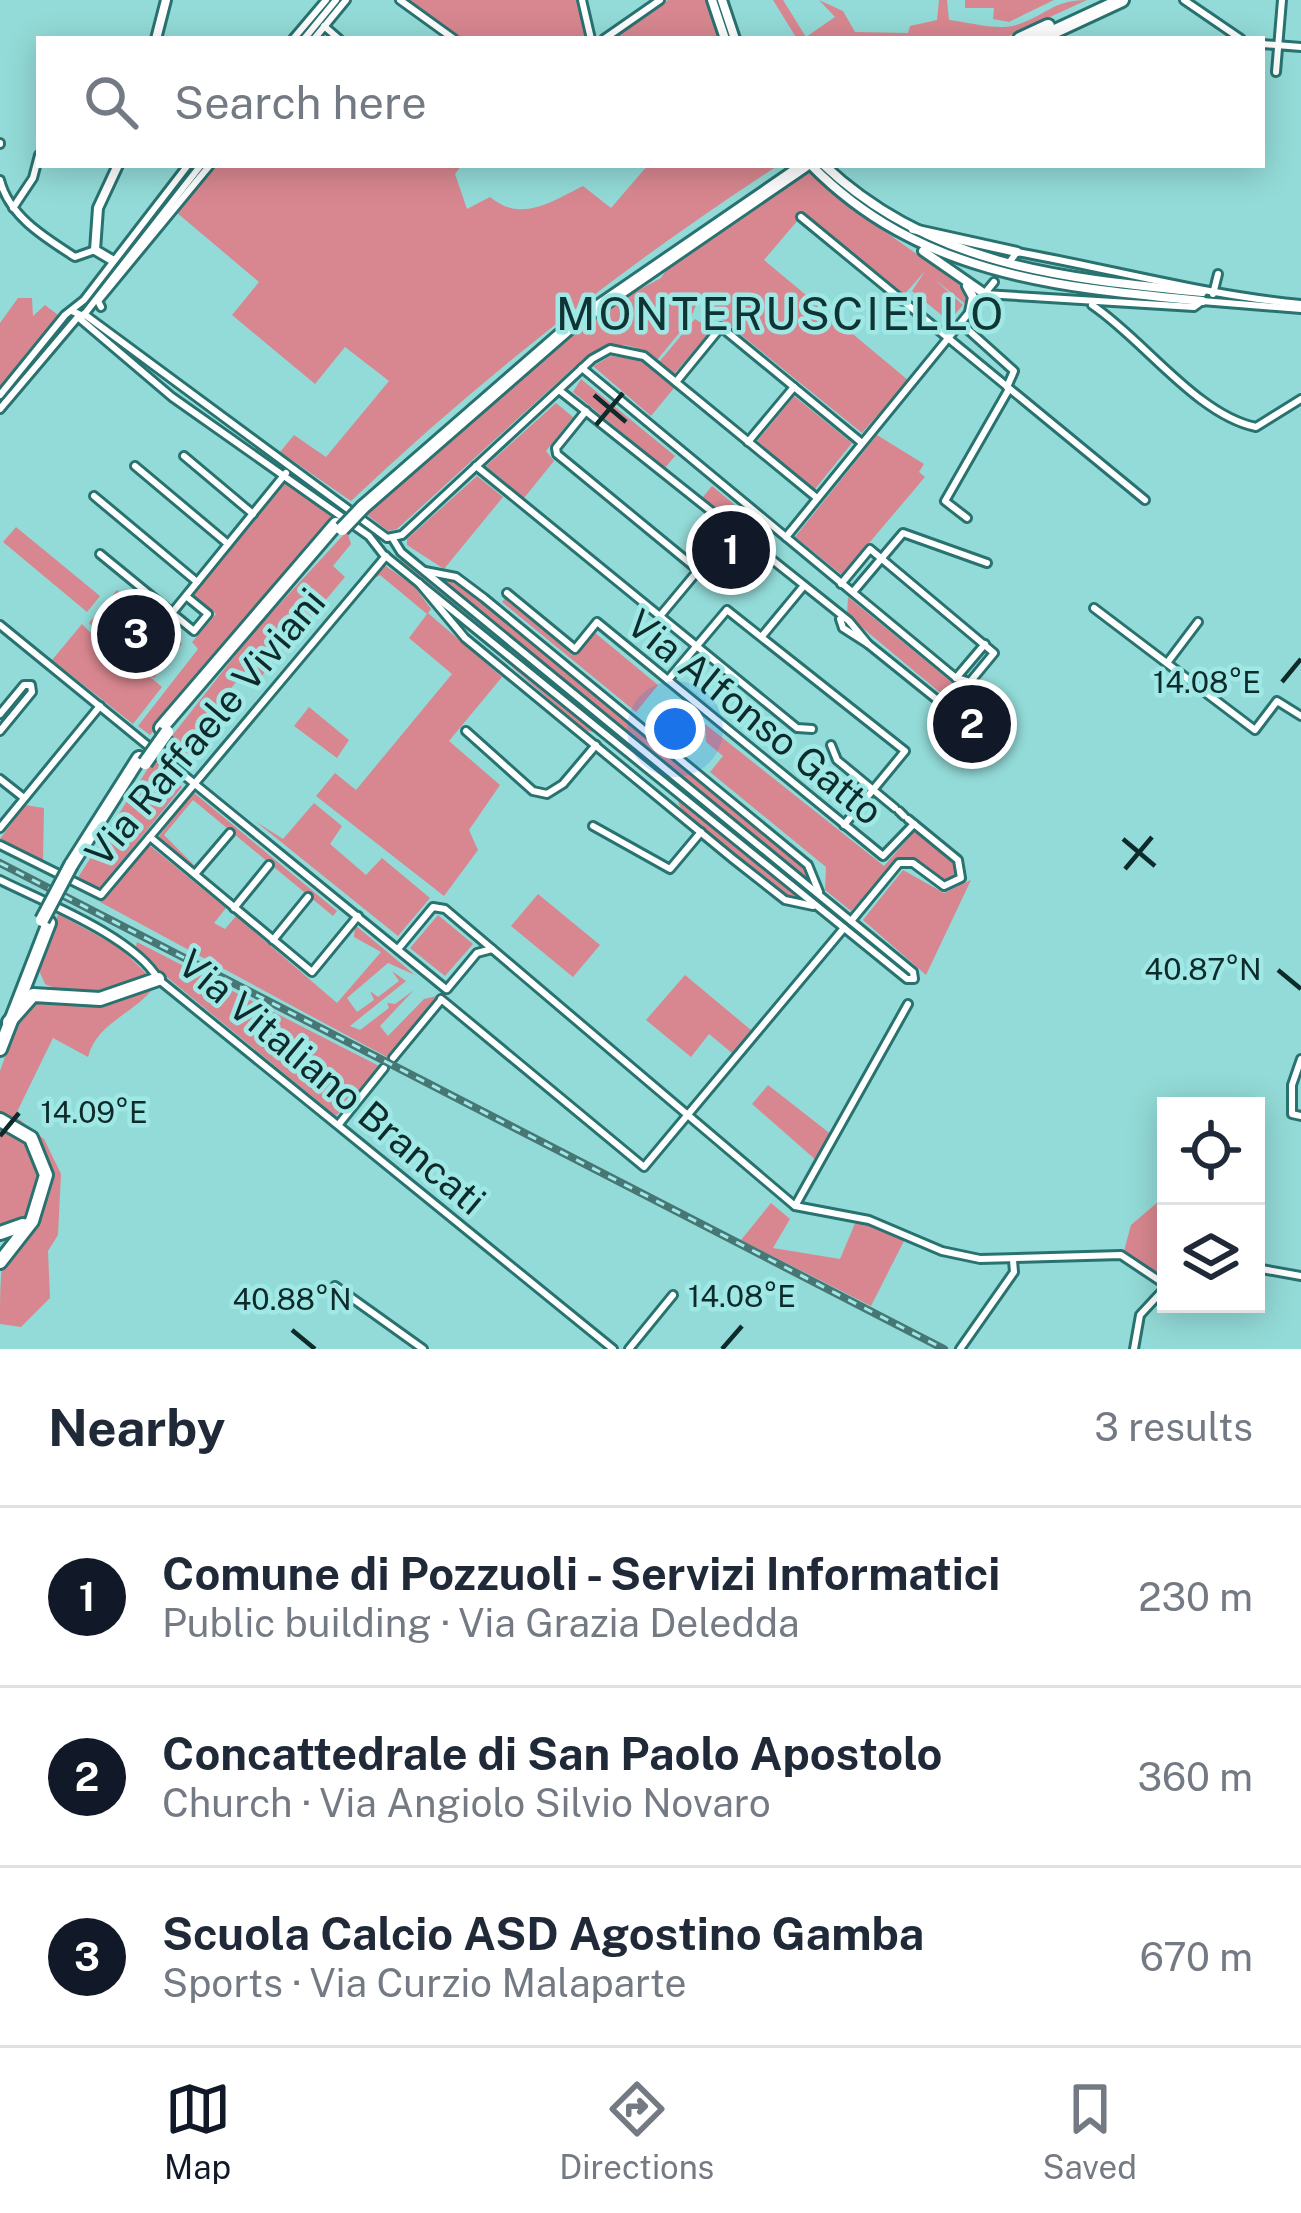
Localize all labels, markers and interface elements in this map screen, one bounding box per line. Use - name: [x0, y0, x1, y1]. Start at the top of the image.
- search box: [36, 36, 1265, 168]
- icon: search: [78, 69, 144, 135]
- text: Search here: [174, 76, 427, 129]
- district label: MONTERUSCIELLO: [556, 287, 1006, 340]
- pin: 1: [692, 505, 770, 595]
- street label: Via Raffaele Viviani: [76, 579, 334, 875]
- pin: 3: [97, 589, 175, 679]
- street label: Via Alfonso Gatto: [618, 600, 892, 834]
- text: 14.08°E: [1153, 664, 1261, 700]
- pin: 2: [933, 679, 1011, 769]
- your location: [645, 699, 705, 759]
- street label: Via Vitaliano Brancati: [169, 940, 495, 1224]
- text: 40.87°N: [1144, 951, 1262, 987]
- text: 14.09°E: [40, 1094, 148, 1130]
- map controls: [1157, 1097, 1265, 1313]
- button: locate: [1157, 1097, 1265, 1205]
- button: layers: [1157, 1205, 1265, 1313]
- text: 14.08°E: [688, 1278, 796, 1314]
- text: 40.88°N: [232, 1281, 352, 1317]
- text: Nearby: [48, 1398, 225, 1457]
- text: 3 results: [1094, 1404, 1253, 1450]
- text: Comune di Pozzuoli - Servizi Informatici: [162, 1547, 1000, 1600]
- text: 1: [79, 1574, 95, 1620]
- text: 230 m: [1138, 1574, 1253, 1620]
- text: Public building · Via Grazia Deledda: [162, 1600, 800, 1646]
- text: Concattedrale di San Paolo Apostolo: [162, 1727, 942, 1780]
- text: 2: [75, 1754, 99, 1800]
- text: 360 m: [1138, 1754, 1253, 1800]
- text: Church · Via Angiolo Silvio Novaro: [162, 1780, 771, 1826]
- text: Scuola Calcio ASD Agostino Gamba: [162, 1907, 924, 1960]
- text: 3: [74, 1934, 100, 1980]
- text: 670 m: [1140, 1934, 1253, 1980]
- text: Sports · Via Curzio Malaparte: [162, 1960, 687, 2006]
- tab: Map: [164, 2076, 231, 2186]
- tab: Directions: [559, 2076, 714, 2186]
- tab: Saved: [1043, 2076, 1137, 2186]

